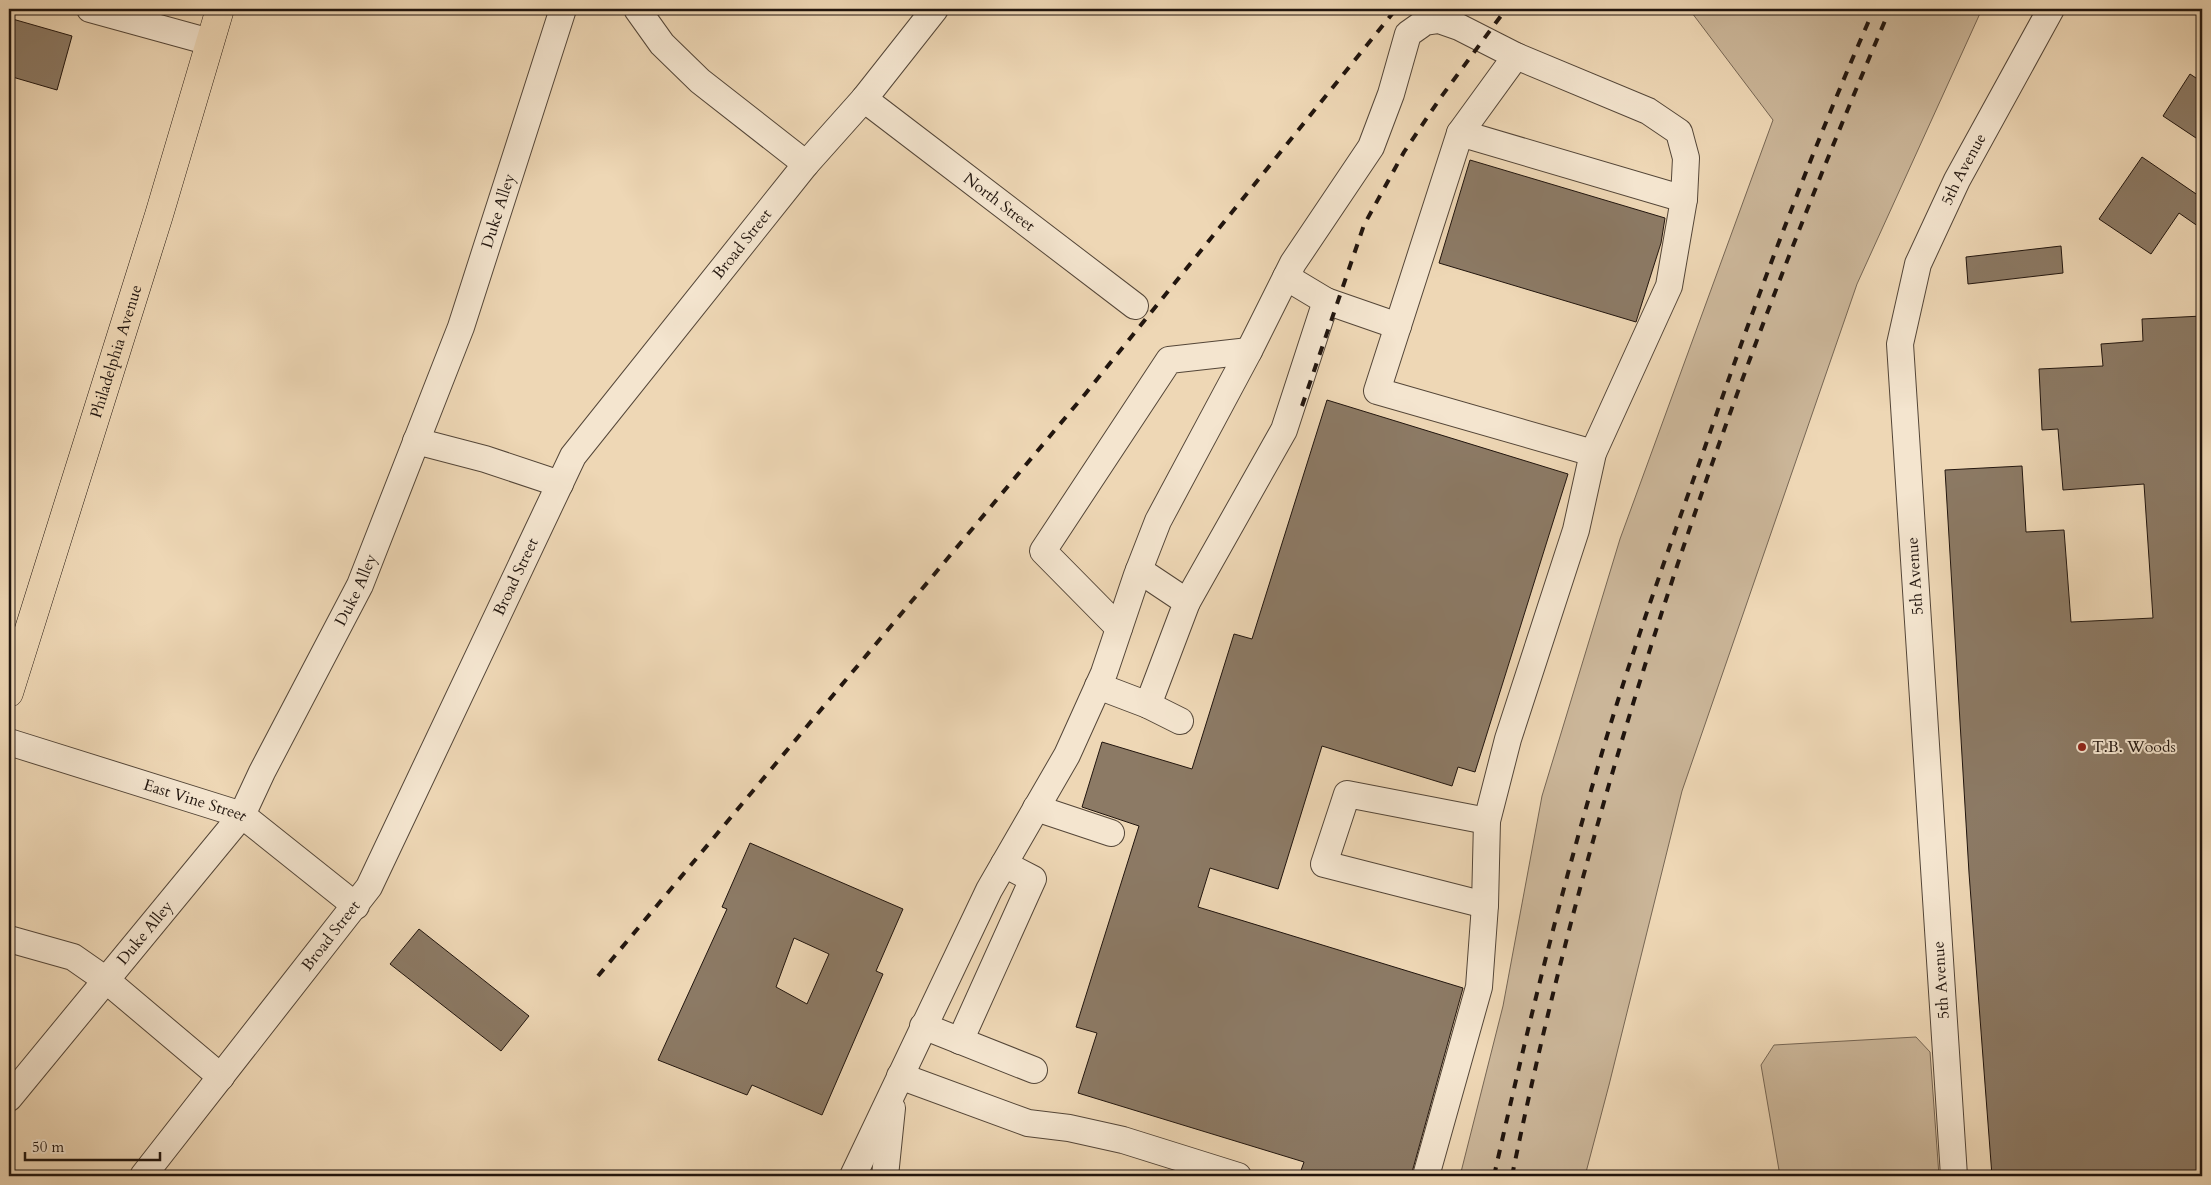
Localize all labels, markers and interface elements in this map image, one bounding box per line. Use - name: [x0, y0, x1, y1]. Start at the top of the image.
- street label: 5th Avenue: [1936, 129, 1992, 209]
- street label: North Street: [959, 168, 1039, 237]
- street label: Duke Alley: [476, 170, 521, 251]
- street label: Broad Street: [708, 204, 777, 283]
- street label: Philadelphia Avenue: [85, 282, 147, 421]
- street label: Broad Street: [488, 534, 544, 619]
- street label: 5th Avenue: [1901, 536, 1929, 616]
- street label: Duke Alley: [330, 550, 382, 630]
- place label: T.B. Woods: [2092, 736, 2176, 758]
- marker: T.B. Woods: [2076, 741, 2088, 753]
- street label: East Vine Street: [141, 774, 252, 826]
- street label: Duke Alley: [112, 896, 178, 970]
- street label: Broad Street: [296, 896, 365, 975]
- street label: 5th Avenue: [1927, 940, 1955, 1020]
- scale bar: [25, 1130, 160, 1162]
- text: 50 m: [32, 1137, 64, 1157]

